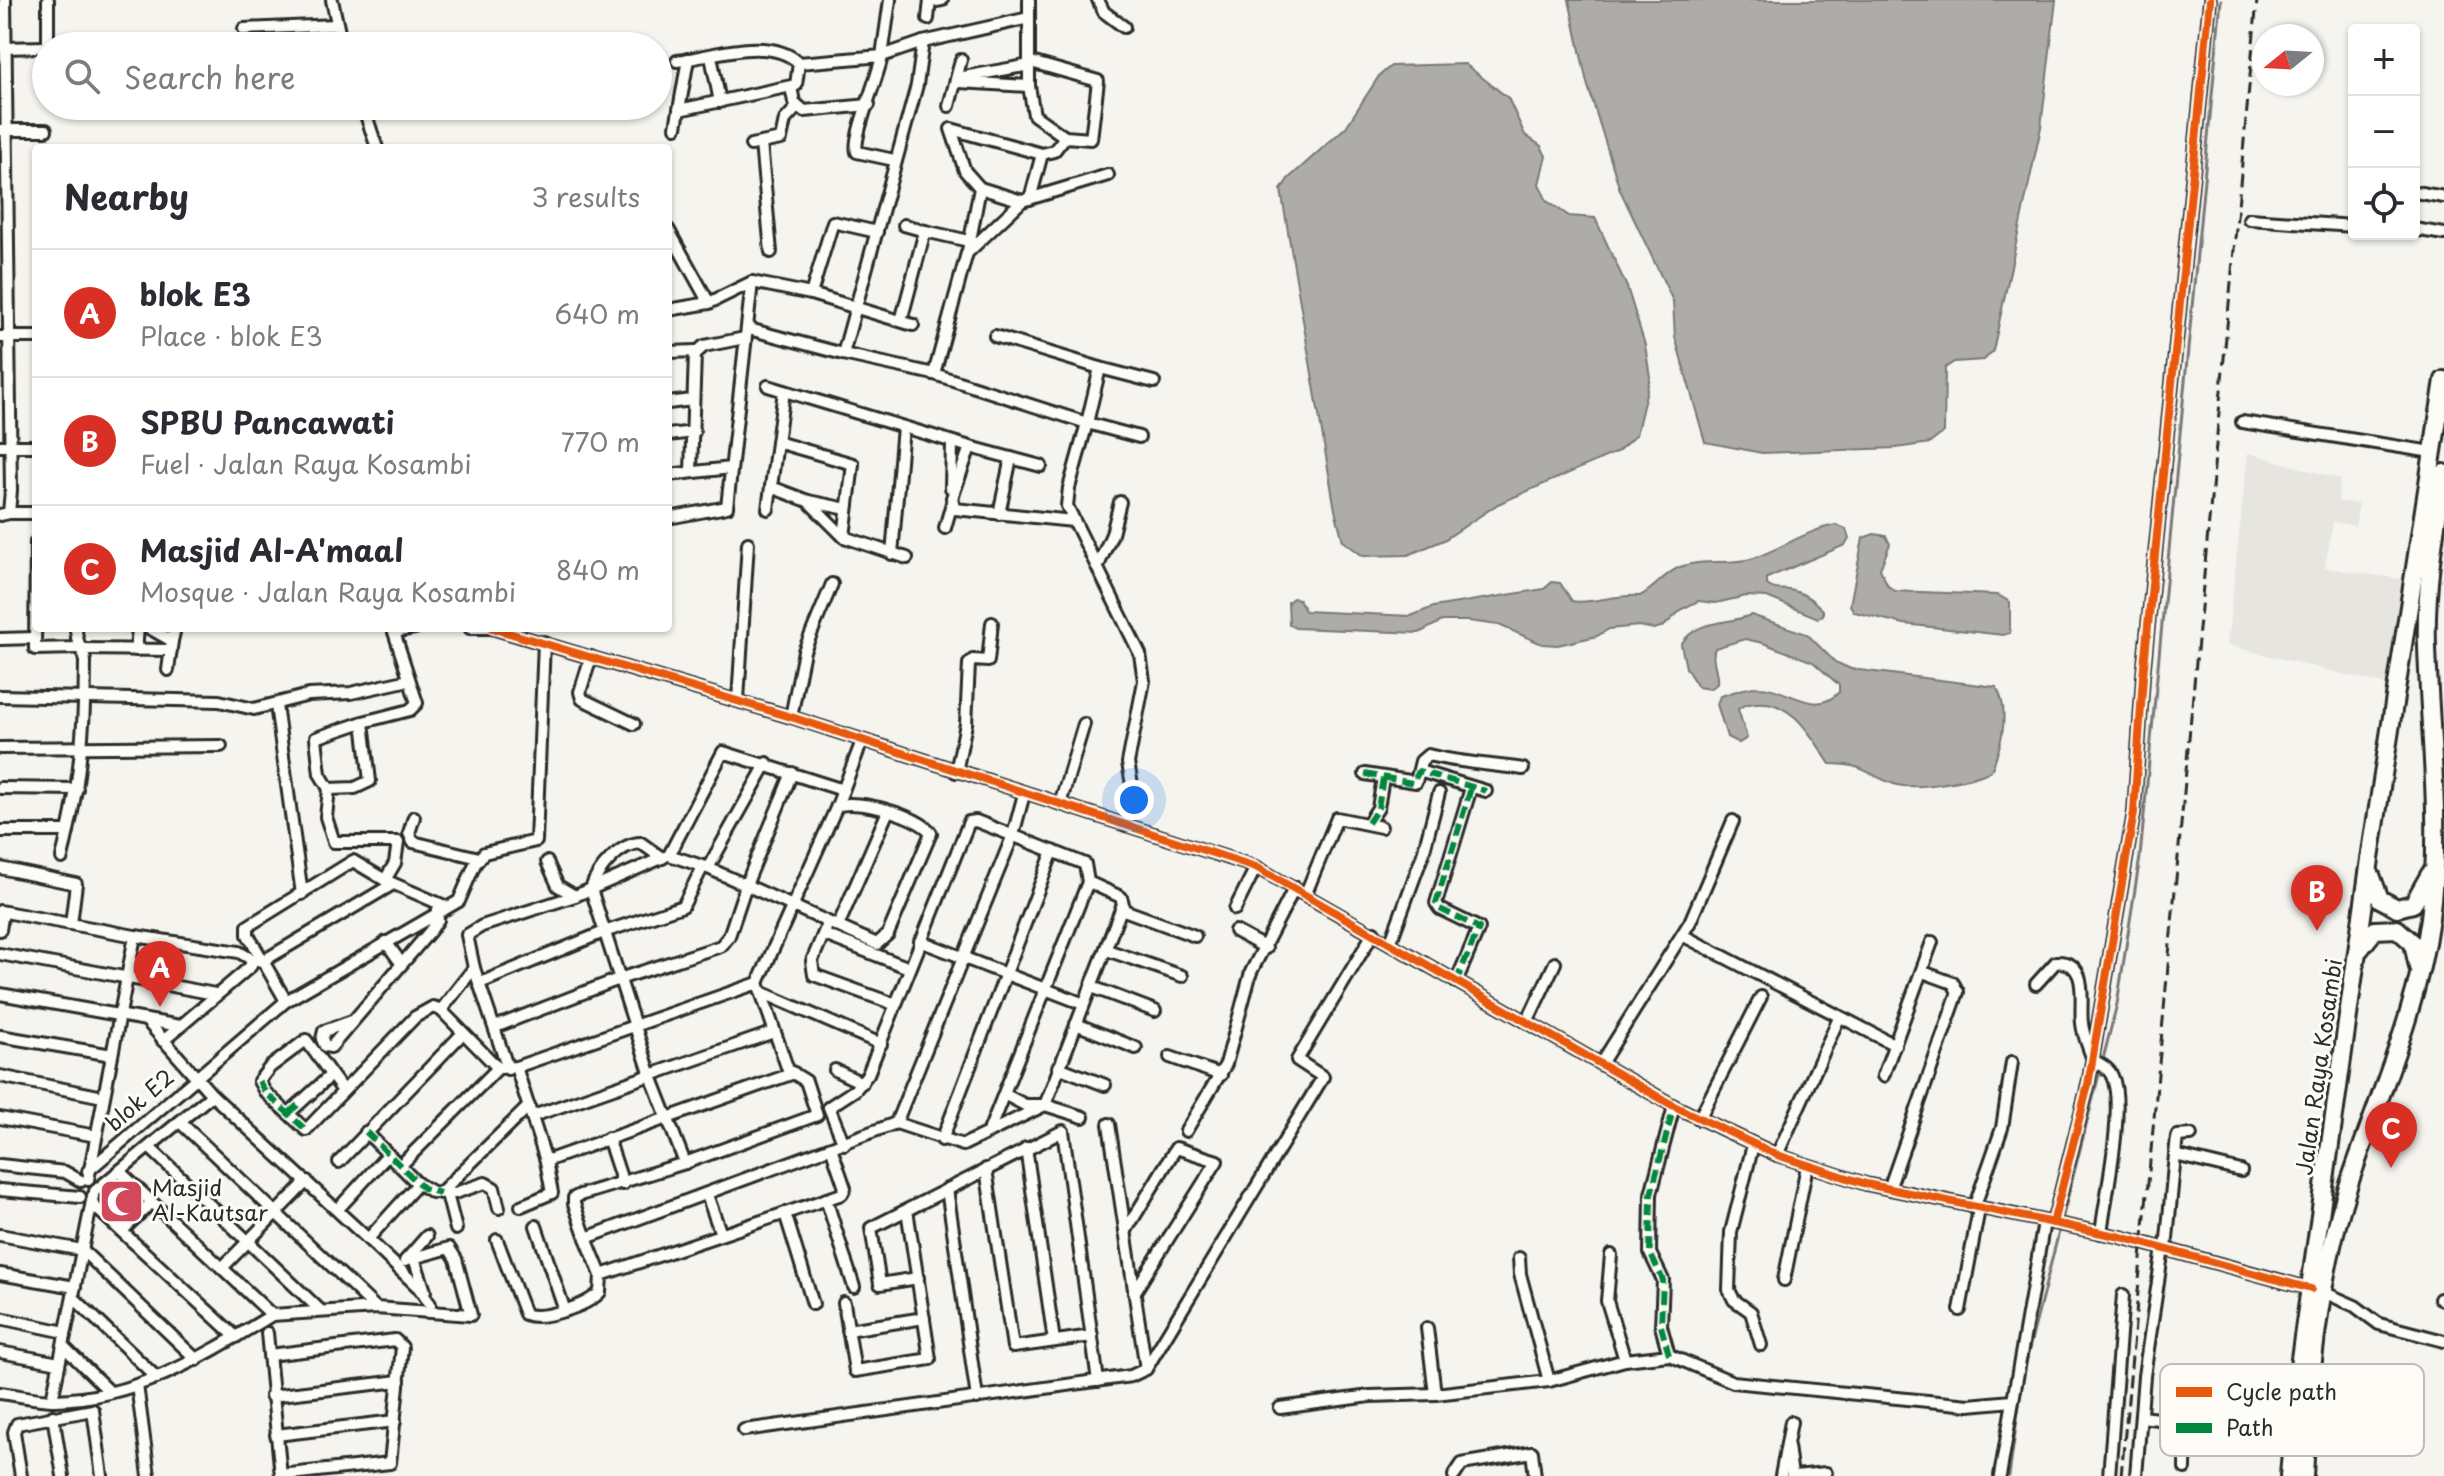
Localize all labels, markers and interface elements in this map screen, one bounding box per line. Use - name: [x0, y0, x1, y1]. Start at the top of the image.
- north arrow: [2252, 24, 2324, 96]
- map controls: [2348, 24, 2420, 240]
- button: +: [2348, 24, 2420, 96]
- search box: [32, 32, 672, 120]
- icon: search: [60, 54, 104, 98]
- text: Search here: [124, 54, 296, 99]
- button: −: [2348, 96, 2420, 168]
- button: locate: [2348, 168, 2420, 240]
- text: Nearby: [64, 170, 189, 222]
- text: 3 results: [532, 177, 640, 216]
- text: blok E3: [140, 271, 251, 316]
- text: A: [80, 294, 100, 333]
- text: 640 m: [554, 294, 640, 333]
- text: Place · blok E3: [140, 316, 323, 355]
- text: SPBU Pancawati: [140, 399, 394, 444]
- text: B: [81, 422, 99, 461]
- text: 770 m: [561, 422, 640, 461]
- text: Fuel · Jalan Raya Kosambi: [140, 444, 472, 483]
- text: Masjid Al-A'maal: [140, 527, 403, 572]
- text: C: [80, 550, 100, 589]
- text: 840 m: [556, 550, 640, 589]
- text: Mosque · Jalan Raya Kosambi: [140, 572, 516, 611]
- your location: [1114, 780, 1154, 820]
- pin: B: [2291, 865, 2343, 931]
- pin: A: [134, 941, 186, 1007]
- street label: Jalan Raya Kosambi: [2286, 957, 2349, 1177]
- street label: blok E2: [98, 1060, 180, 1138]
- pin: C: [2365, 1102, 2417, 1168]
- place label: Masjid Al-Kautsar: [152, 1170, 268, 1228]
- mosque icon: Masjid Al-Kautsar: [97, 1177, 145, 1225]
- legend: [2160, 1364, 2424, 1456]
- text: Cycle path: [2226, 1374, 2337, 1407]
- text: Path: [2226, 1410, 2274, 1443]

